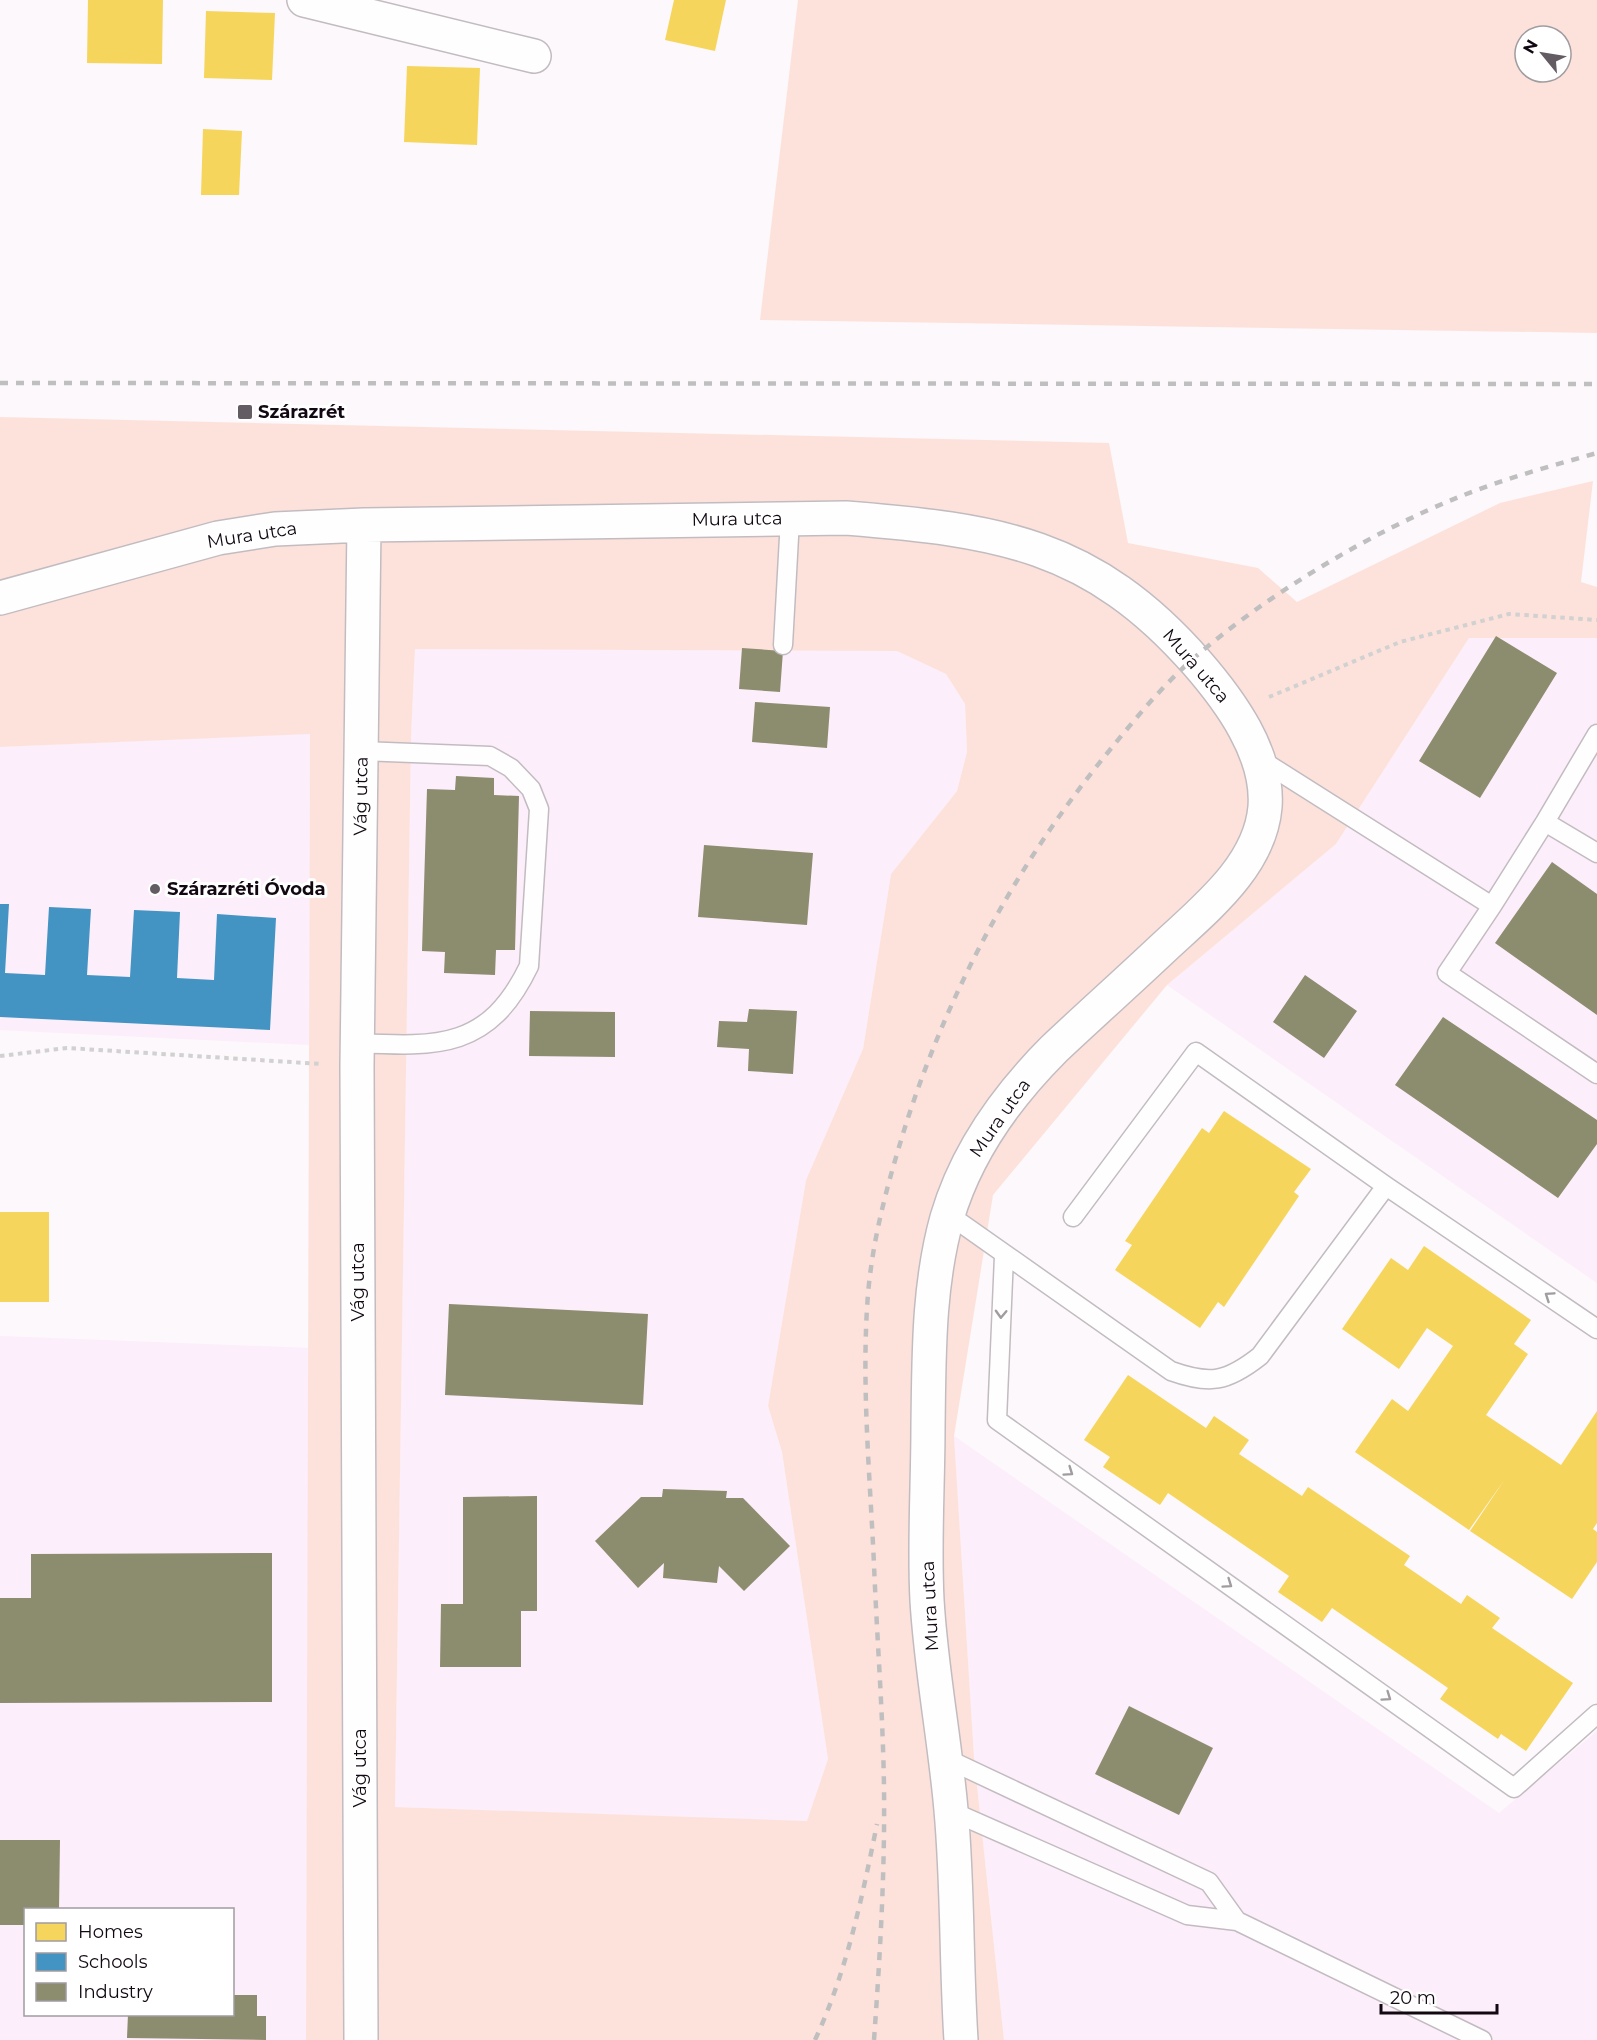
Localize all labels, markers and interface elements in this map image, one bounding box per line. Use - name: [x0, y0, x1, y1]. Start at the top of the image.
- north arrow: [1513, 24, 1573, 84]
- text: N: [1519, 36, 1542, 57]
- place label: Szárazrét: [258, 401, 345, 423]
- marker: Szárazrét: [236, 403, 254, 421]
- street label: Mura utca: [691, 507, 783, 531]
- street label: Mura utca: [205, 517, 299, 553]
- street label: Mura utca: [1158, 624, 1234, 708]
- street label: Vág utca: [349, 756, 373, 836]
- place label: Szárazréti Óvoda: [167, 878, 326, 900]
- marker: Szárazréti Óvoda: [148, 882, 162, 896]
- street label: Mura utca: [965, 1074, 1035, 1162]
- street label: Vág utca: [347, 1242, 369, 1322]
- one-way arrow: [1544, 1292, 1555, 1303]
- one-way arrow: [995, 1310, 1008, 1319]
- one-way arrow: [1062, 1465, 1073, 1476]
- street label: Mura utca: [917, 1560, 943, 1652]
- one-way arrow: [1221, 1577, 1232, 1588]
- one-way arrow: [1380, 1690, 1391, 1701]
- street label: Vág utca: [349, 1728, 371, 1808]
- legend: [24, 1908, 234, 2016]
- text: Homes: [78, 1921, 143, 1943]
- text: Schools: [78, 1951, 148, 1973]
- scale bar: [1381, 1977, 1496, 2015]
- text: Industry: [78, 1981, 153, 2003]
- text: 20 m: [1390, 1987, 1436, 2009]

